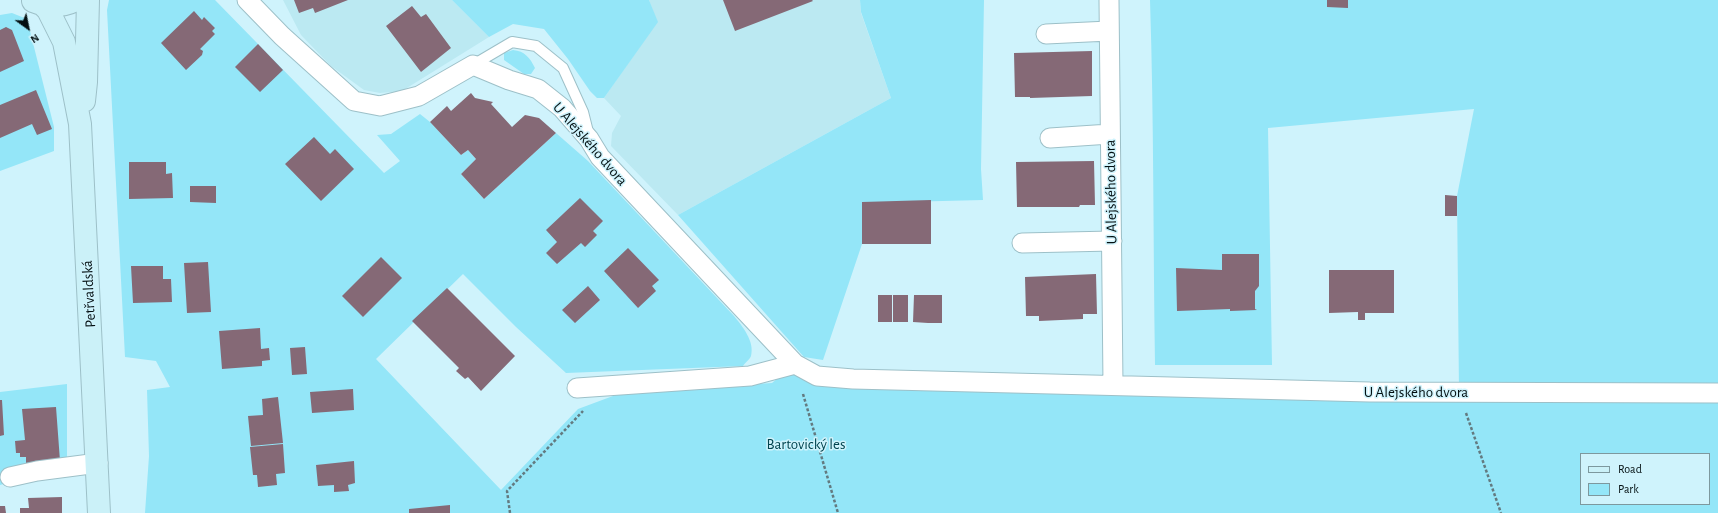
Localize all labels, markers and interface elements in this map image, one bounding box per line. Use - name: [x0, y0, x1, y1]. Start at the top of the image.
- north arrow: [8, 8, 48, 48]
- text: N: [29, 32, 41, 45]
- street label: U Alejského dvora: [549, 99, 631, 189]
- street label: U Alejského dvora: [1101, 140, 1121, 244]
- street label: Petřvaldská: [78, 260, 100, 328]
- street label: U Alejského dvora: [1364, 383, 1468, 401]
- park label: Bartovický les: [766, 435, 846, 453]
- legend: [1580, 453, 1710, 505]
- text: Road: [1618, 463, 1642, 475]
- text: Park: [1618, 483, 1639, 495]

